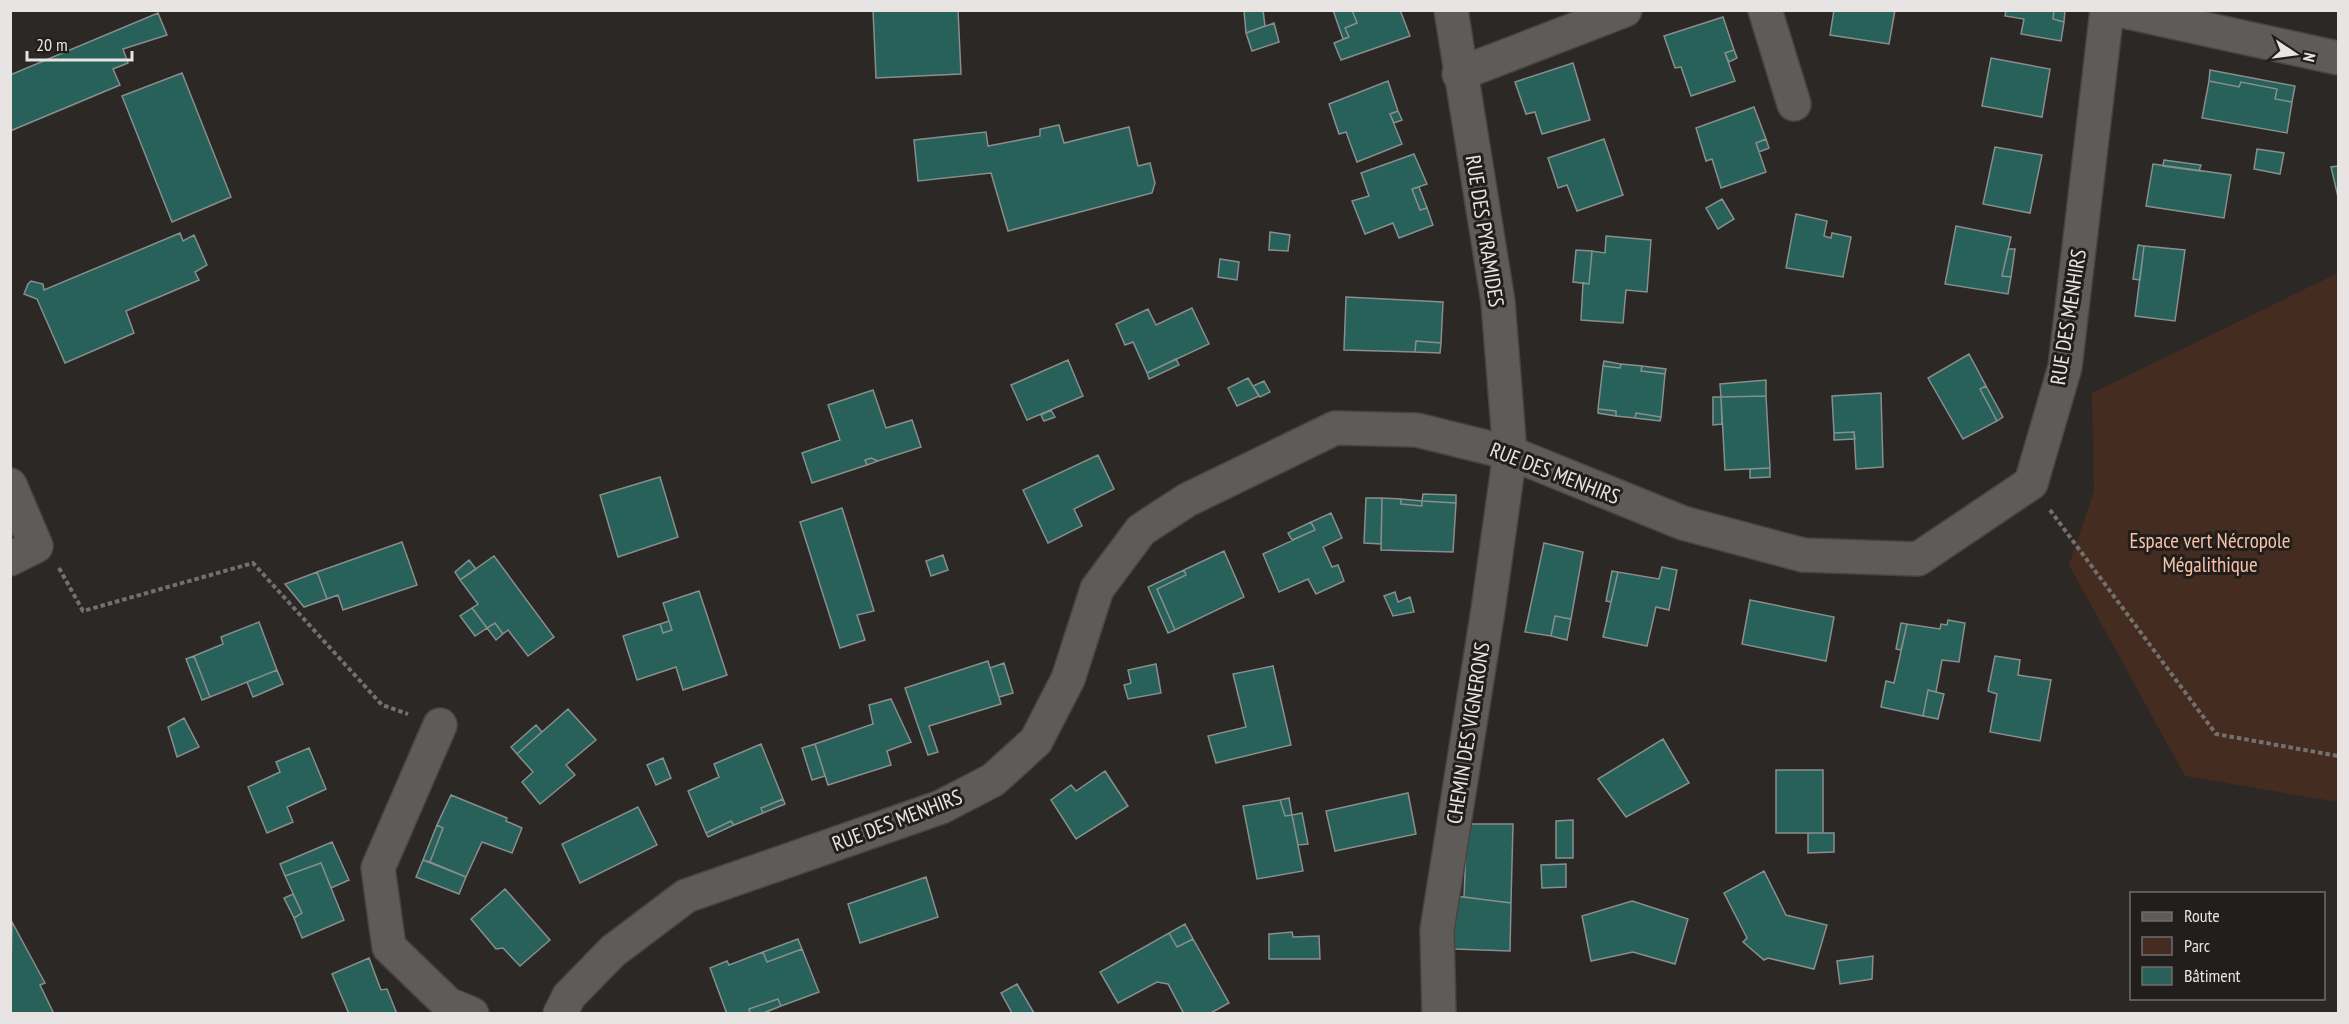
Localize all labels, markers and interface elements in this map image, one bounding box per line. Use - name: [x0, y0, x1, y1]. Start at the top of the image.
- scale bar: [27, 24, 132, 62]
- north arrow: [2265, 24, 2325, 84]
- text: 20 m: [36, 33, 68, 56]
- text: N: [2299, 51, 2320, 64]
- street label: RUE DES PYRAMIDES: [1460, 153, 1510, 309]
- street label: RUE DES MENHIRS: [2044, 247, 2092, 387]
- street label: RUE DES MENHIRS: [1486, 436, 1624, 510]
- park label: Espace vert Nécropole Mégalithique: [2130, 527, 2290, 578]
- street label: CHEMIN DES VIGNERONS: [1440, 640, 1496, 826]
- street label: RUE DES MENHIRS: [828, 783, 966, 857]
- legend: [2130, 892, 2325, 1000]
- text: Route: [2184, 904, 2220, 927]
- text: Parc: [2184, 934, 2211, 957]
- text: Bâtiment: [2184, 964, 2241, 987]

